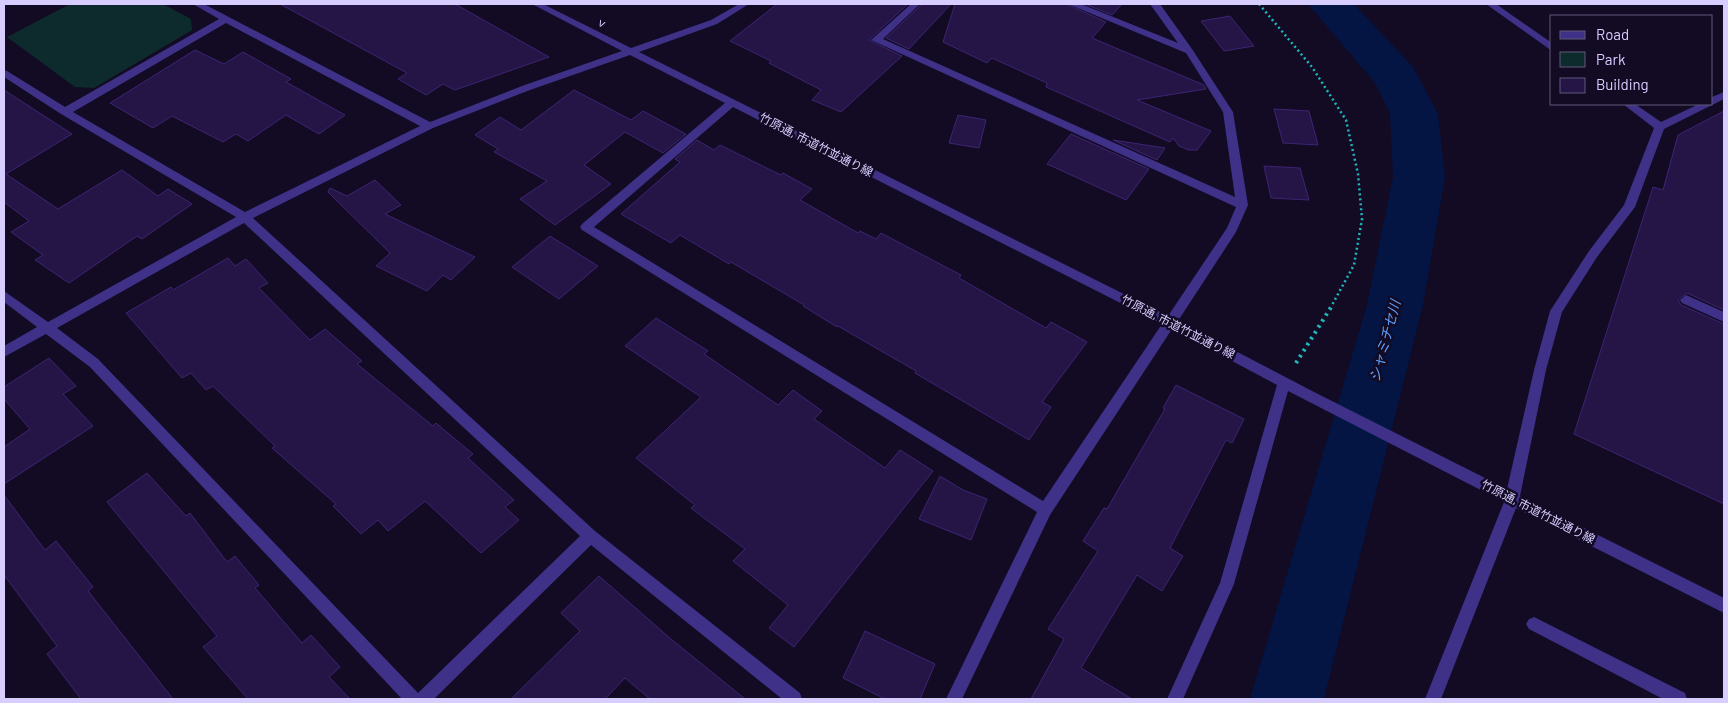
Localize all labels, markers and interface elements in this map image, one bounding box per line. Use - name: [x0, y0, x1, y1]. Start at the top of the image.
- street label: ｖ: [594, 14, 610, 31]
- legend: [1550, 15, 1713, 105]
- text: Road: [1596, 25, 1629, 43]
- text: Park: [1596, 50, 1626, 68]
- text: Building: [1596, 75, 1649, 93]
- street label: 竹原通, 市道竹並通り線: [757, 109, 876, 179]
- street label: 竹原通, 市道竹並通り線: [1119, 291, 1238, 361]
- water label: シャミチセ川: [1365, 296, 1404, 384]
- street label: 竹原通, 市道竹並通り線: [1479, 476, 1598, 546]

